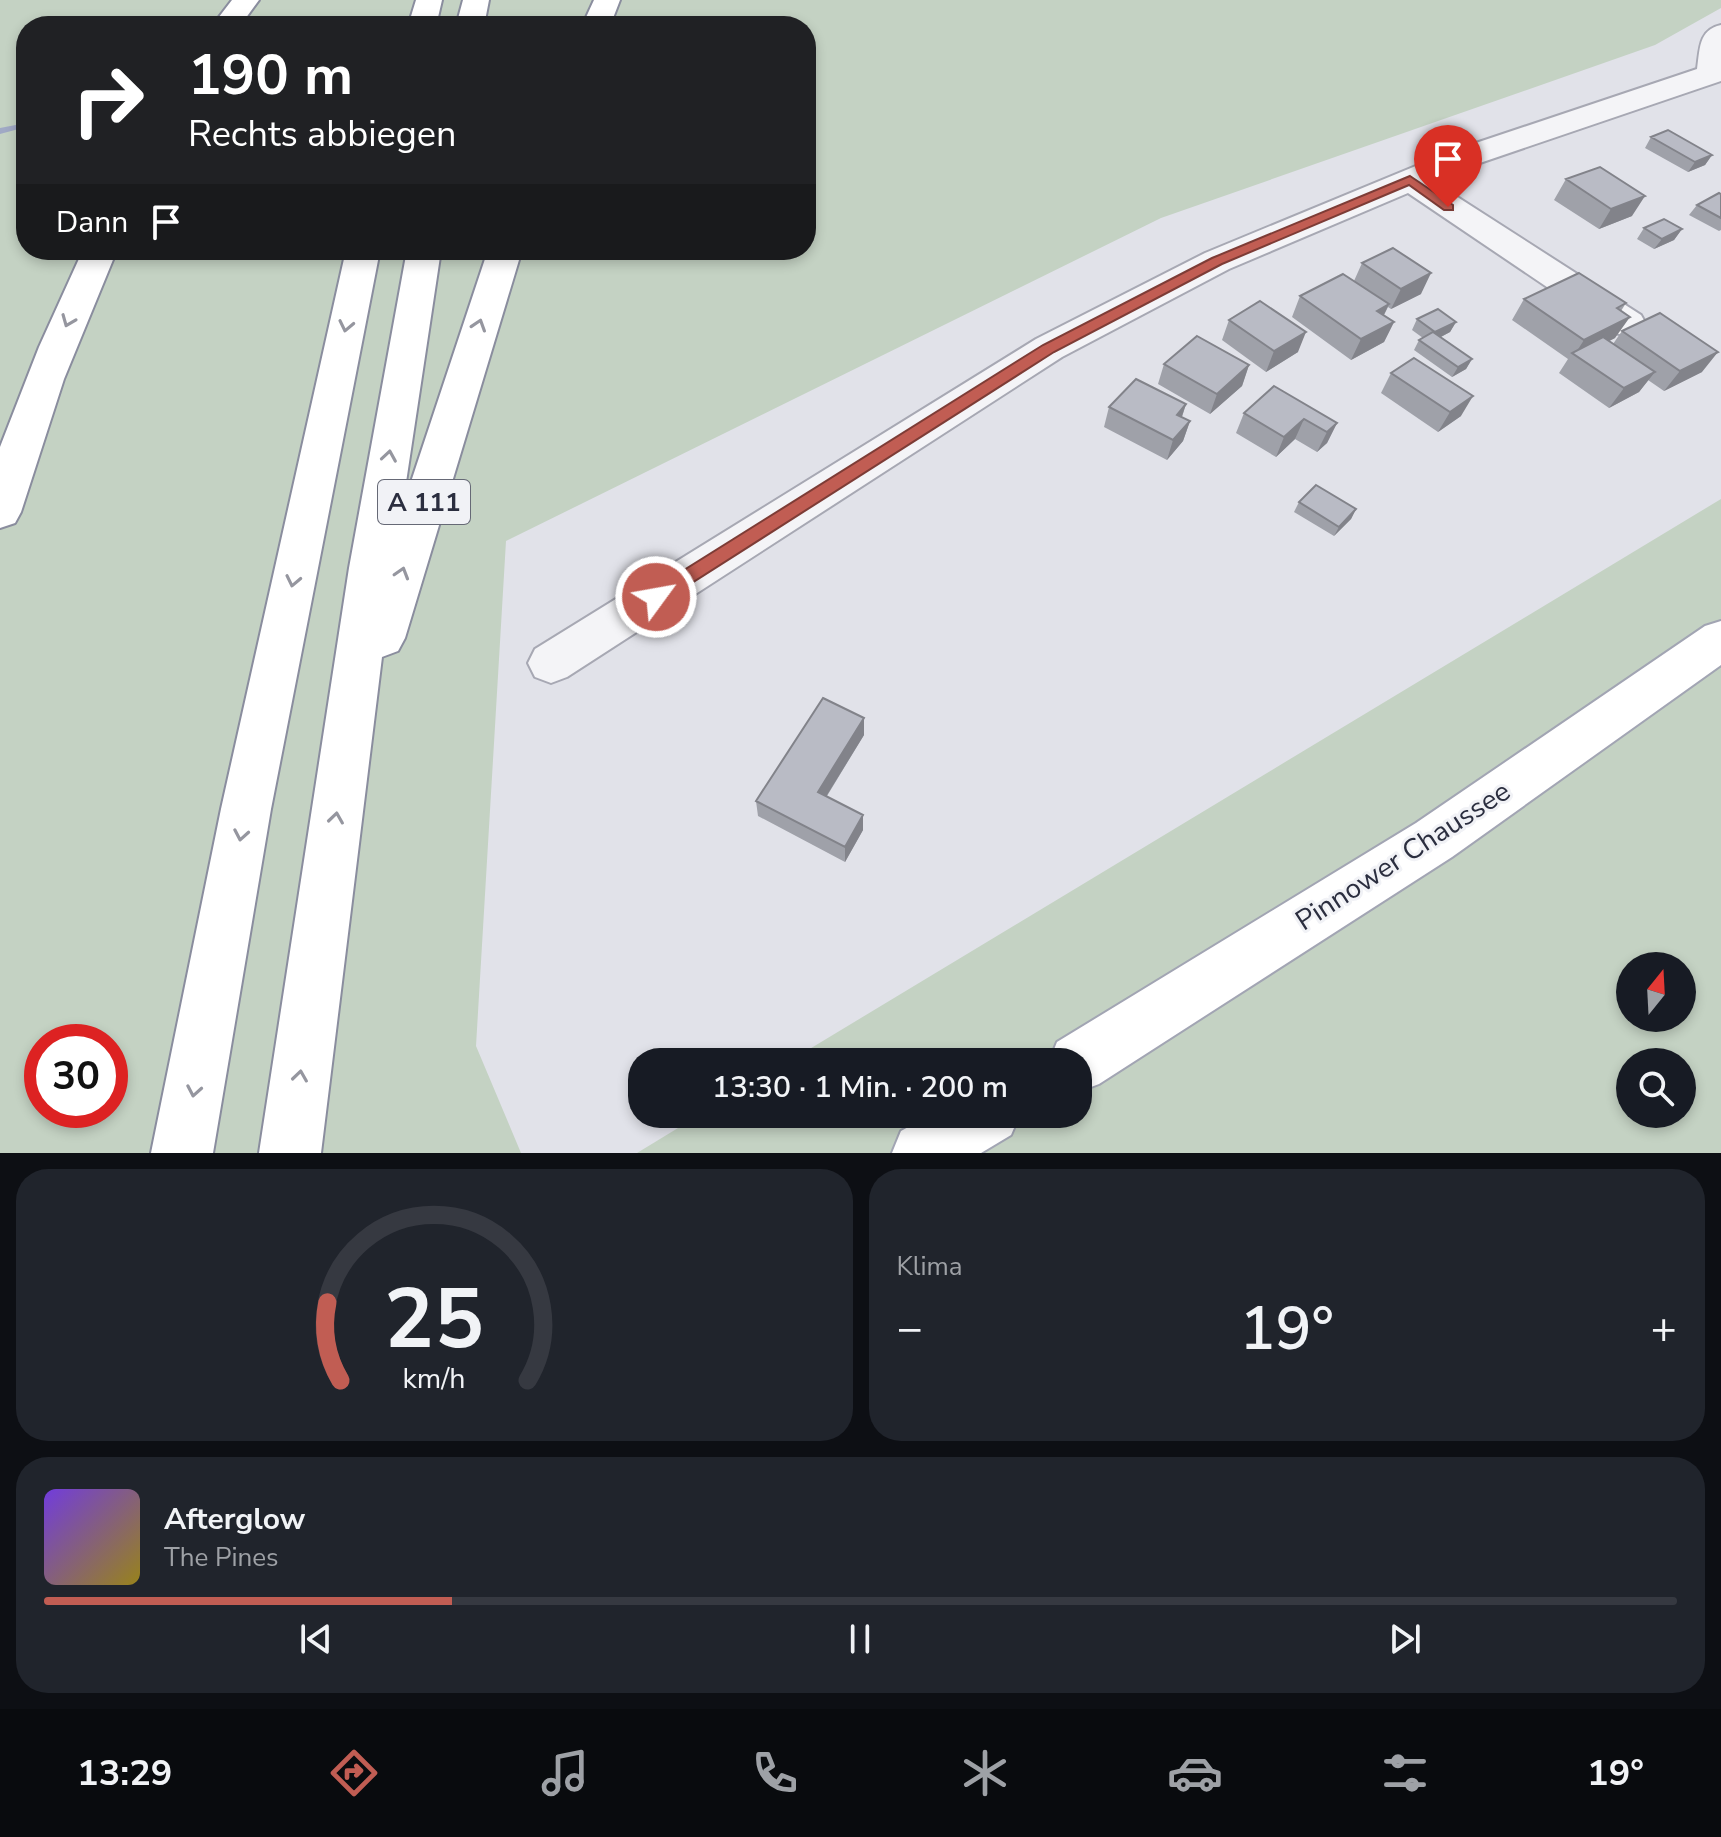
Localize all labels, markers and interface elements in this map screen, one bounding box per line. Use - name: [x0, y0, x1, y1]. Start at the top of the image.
- text: 190 m: [188, 37, 353, 114]
- icon: right: [56, 48, 160, 152]
- text: Rechts abbiegen: [188, 110, 456, 159]
- pin: [1414, 125, 1482, 207]
- icon: arrive: [1426, 137, 1470, 181]
- icon: arrive: [144, 200, 188, 244]
- text: Dann: [56, 202, 128, 243]
- one-way arrow: [61, 313, 78, 327]
- one-way arrow: [470, 318, 486, 332]
- one-way arrow: [338, 319, 355, 333]
- one-way arrow: [379, 449, 396, 462]
- road number: A 111: [378, 480, 470, 524]
- position arrow: [614, 555, 698, 639]
- one-way arrow: [393, 567, 409, 580]
- one-way arrow: [285, 574, 302, 587]
- street label: Pinnower Chaussee: [1288, 772, 1518, 940]
- one-way arrow: [327, 811, 344, 825]
- one-way arrow: [233, 829, 250, 842]
- north arrow: [1616, 952, 1696, 1032]
- map controls: [1616, 952, 1696, 1128]
- speed limit sign: 30: [24, 1024, 128, 1128]
- button: search: [1616, 1048, 1696, 1128]
- text: 13:30 · 1 Min. · 200 m: [712, 1067, 1008, 1108]
- one-way arrow: [291, 1069, 308, 1082]
- one-way arrow: [186, 1084, 203, 1098]
- text: Klima: [897, 1249, 963, 1284]
- text: 25: [384, 1263, 484, 1376]
- text: 19°: [1240, 1288, 1334, 1370]
- text: −: [897, 1299, 923, 1359]
- text: +: [1651, 1299, 1677, 1359]
- text: km/h: [403, 1359, 466, 1398]
- text: Afterglow: [164, 1499, 305, 1540]
- text: The Pines: [164, 1540, 279, 1575]
- icon: previous: [294, 1617, 338, 1661]
- icon: pause: [838, 1617, 882, 1661]
- icon: next: [1383, 1617, 1427, 1661]
- icon: directions: [326, 1745, 382, 1801]
- icon: music: [537, 1745, 593, 1801]
- icon: phone: [747, 1745, 803, 1801]
- icon: climate: [957, 1745, 1013, 1801]
- icon: car: [1167, 1745, 1223, 1801]
- icon: filters: [1377, 1745, 1433, 1801]
- text: 13:29: [77, 1749, 172, 1798]
- text: 19°: [1587, 1749, 1644, 1798]

